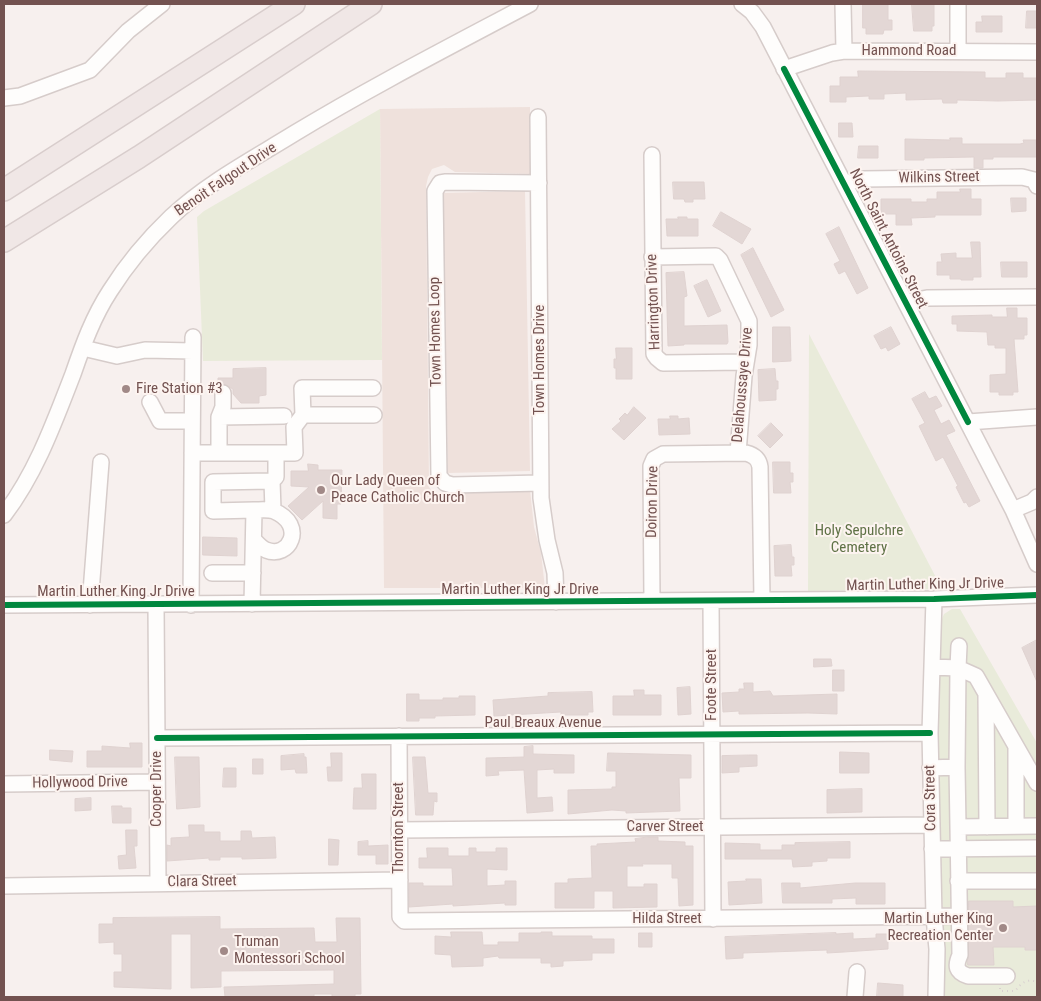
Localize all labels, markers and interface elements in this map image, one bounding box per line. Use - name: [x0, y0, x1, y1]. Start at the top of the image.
- street label: Hammond Road: [862, 42, 956, 60]
- street label: Benoit Falgout Drive: [172, 139, 280, 221]
- street label: North Saint Antoine Street: [845, 166, 931, 312]
- street label: Wilkins Street: [898, 168, 980, 188]
- street label: Harrington Drive: [643, 254, 665, 350]
- street label: Town Homes Loop: [426, 277, 446, 387]
- street label: Town Homes Drive: [531, 305, 549, 415]
- street label: Delahoussaye Drive: [729, 327, 757, 443]
- place label: Fire Station #3: [136, 380, 223, 398]
- marker: Fire Station #3: [120, 383, 132, 395]
- street label: Doiron Drive: [643, 466, 663, 538]
- place label: Our Lady Queen of Peace Catholic Church: [331, 472, 465, 507]
- marker: Our Lady Queen of Peace Catholic Church: [315, 484, 327, 496]
- park label: Holy Sepulchre Cemetery: [815, 522, 903, 557]
- street label: Martin Luther King Jr Drive: [846, 575, 1004, 595]
- street label: Martin Luther King Jr Drive: [441, 581, 599, 599]
- street label: Martin Luther King Jr Drive: [37, 583, 195, 601]
- street label: Foote Street: [703, 649, 721, 721]
- street label: Paul Breaux Avenue: [485, 714, 601, 732]
- street label: Cooper Drive: [148, 751, 166, 827]
- street label: Cora Street: [921, 765, 941, 831]
- street label: Hollywood Drive: [32, 773, 128, 793]
- street label: Thornton Street: [390, 782, 408, 874]
- street label: Carver Street: [627, 818, 703, 836]
- street label: Clara Street: [167, 872, 237, 892]
- street label: Hilda Street: [632, 910, 702, 928]
- place label: Martin Luther King Recreation Center: [884, 910, 993, 945]
- marker: Martin Luther King Recreation Center: [997, 922, 1009, 934]
- place label: Truman Montessori School: [234, 933, 345, 968]
- marker: Truman Montessori School: [218, 945, 230, 957]

